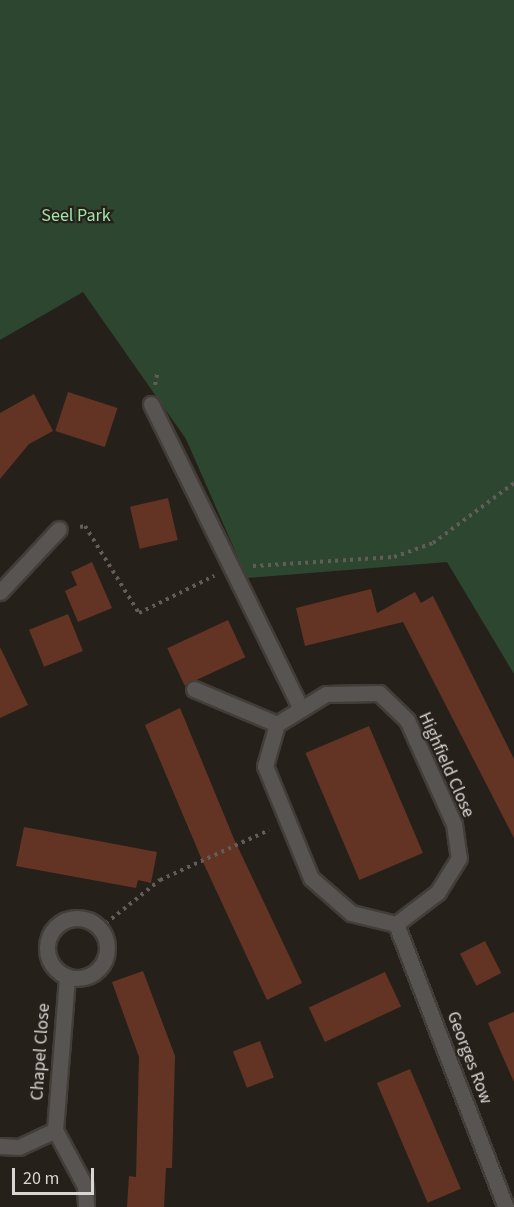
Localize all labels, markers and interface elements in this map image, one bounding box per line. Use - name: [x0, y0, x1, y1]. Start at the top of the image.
- park label: Seel Park: [41, 205, 111, 227]
- street label: Highfield Close: [413, 709, 479, 821]
- street label: Chapel Close: [27, 1003, 55, 1101]
- street label: Georges Row: [441, 1009, 497, 1107]
- scale bar: [15, 1156, 98, 1194]
- text: 20 m: [23, 1166, 59, 1191]

